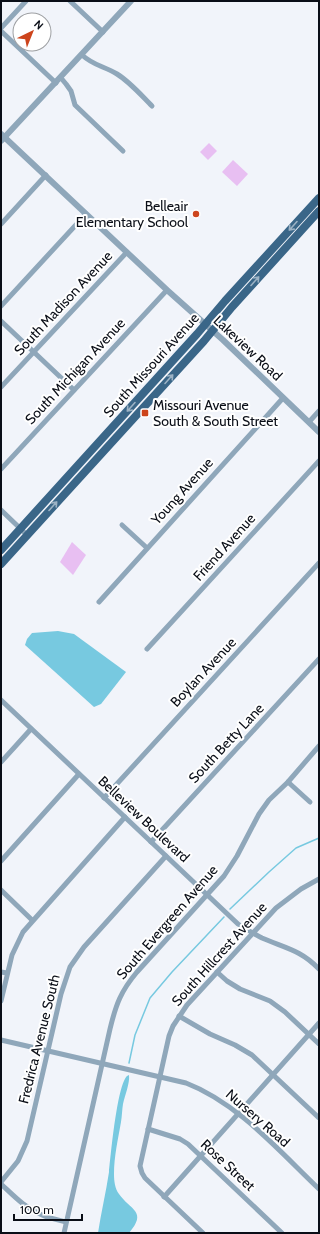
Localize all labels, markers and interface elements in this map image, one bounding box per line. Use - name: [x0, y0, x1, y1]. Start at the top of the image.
- north arrow: [12, 12, 52, 52]
- text: N: [31, 17, 46, 32]
- place label: Belleair Elementary School: [76, 197, 189, 231]
- marker: Belleair Elementary School: [191, 209, 201, 219]
- one-way arrow: [288, 221, 297, 232]
- street label: South Madison Avenue: [10, 247, 116, 359]
- one-way arrow: [251, 276, 260, 287]
- street label: South Missouri Avenue: [99, 309, 203, 421]
- street label: Lakeview Road: [210, 312, 286, 384]
- street label: South Michigan Avenue: [21, 314, 129, 428]
- one-way arrow: [165, 374, 174, 384]
- place label: Missouri Avenue South & South Street: [153, 396, 278, 430]
- one-way arrow: [127, 402, 136, 412]
- marker: Missouri Avenue South & South Street: [140, 408, 150, 418]
- street label: Young Avenue: [146, 454, 217, 529]
- one-way arrow: [49, 501, 58, 511]
- street label: Friend Avenue: [189, 510, 259, 584]
- street label: Boylan Avenue: [166, 634, 240, 710]
- street label: South Betty Lane: [184, 699, 268, 787]
- street label: Belleview Boulevard: [94, 772, 194, 866]
- street label: South Evergreen Avenue: [113, 861, 221, 983]
- street label: South Hillcrest Avenue: [168, 898, 270, 1010]
- street label: Fredrica Avenue South: [14, 973, 64, 1105]
- street label: Nursery Road: [222, 1085, 294, 1151]
- street label: Rose Street: [197, 1135, 259, 1195]
- scale bar: [14, 1196, 82, 1222]
- text: 100 m: [20, 1202, 54, 1217]

